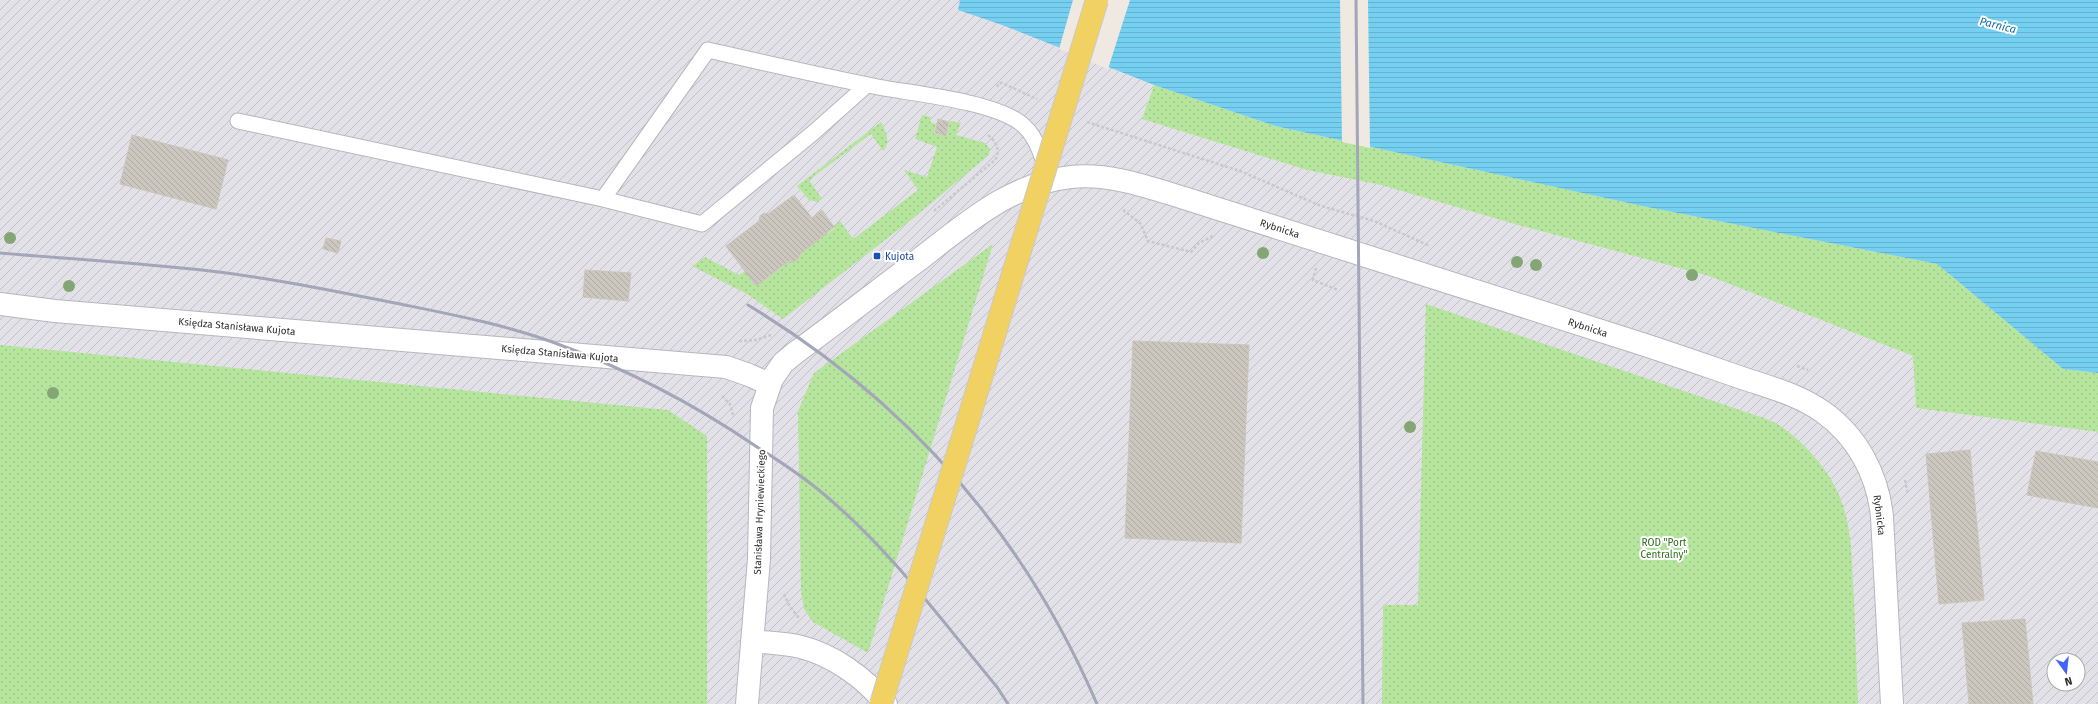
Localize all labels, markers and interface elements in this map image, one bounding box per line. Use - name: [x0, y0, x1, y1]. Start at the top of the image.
- water label: Parnica: [1978, 15, 2017, 36]
- street label: Rybnicka: [1258, 217, 1301, 241]
- marker: Kujota: [872, 251, 882, 261]
- place label: Kujota: [885, 251, 914, 263]
- street label: Księdza Stanisława Kujota: [178, 316, 296, 338]
- street label: Rybnicka: [1566, 316, 1609, 340]
- street label: Księdza Stanisława Kujota: [501, 343, 619, 365]
- street label: Stanisława Hryniewieckiego: [752, 449, 768, 575]
- street label: Rybnicka: [1871, 494, 1887, 536]
- park label: ROD "Port Centralny": [1641, 537, 1687, 561]
- north arrow: [2046, 652, 2086, 692]
- text: N: [2063, 674, 2074, 688]

